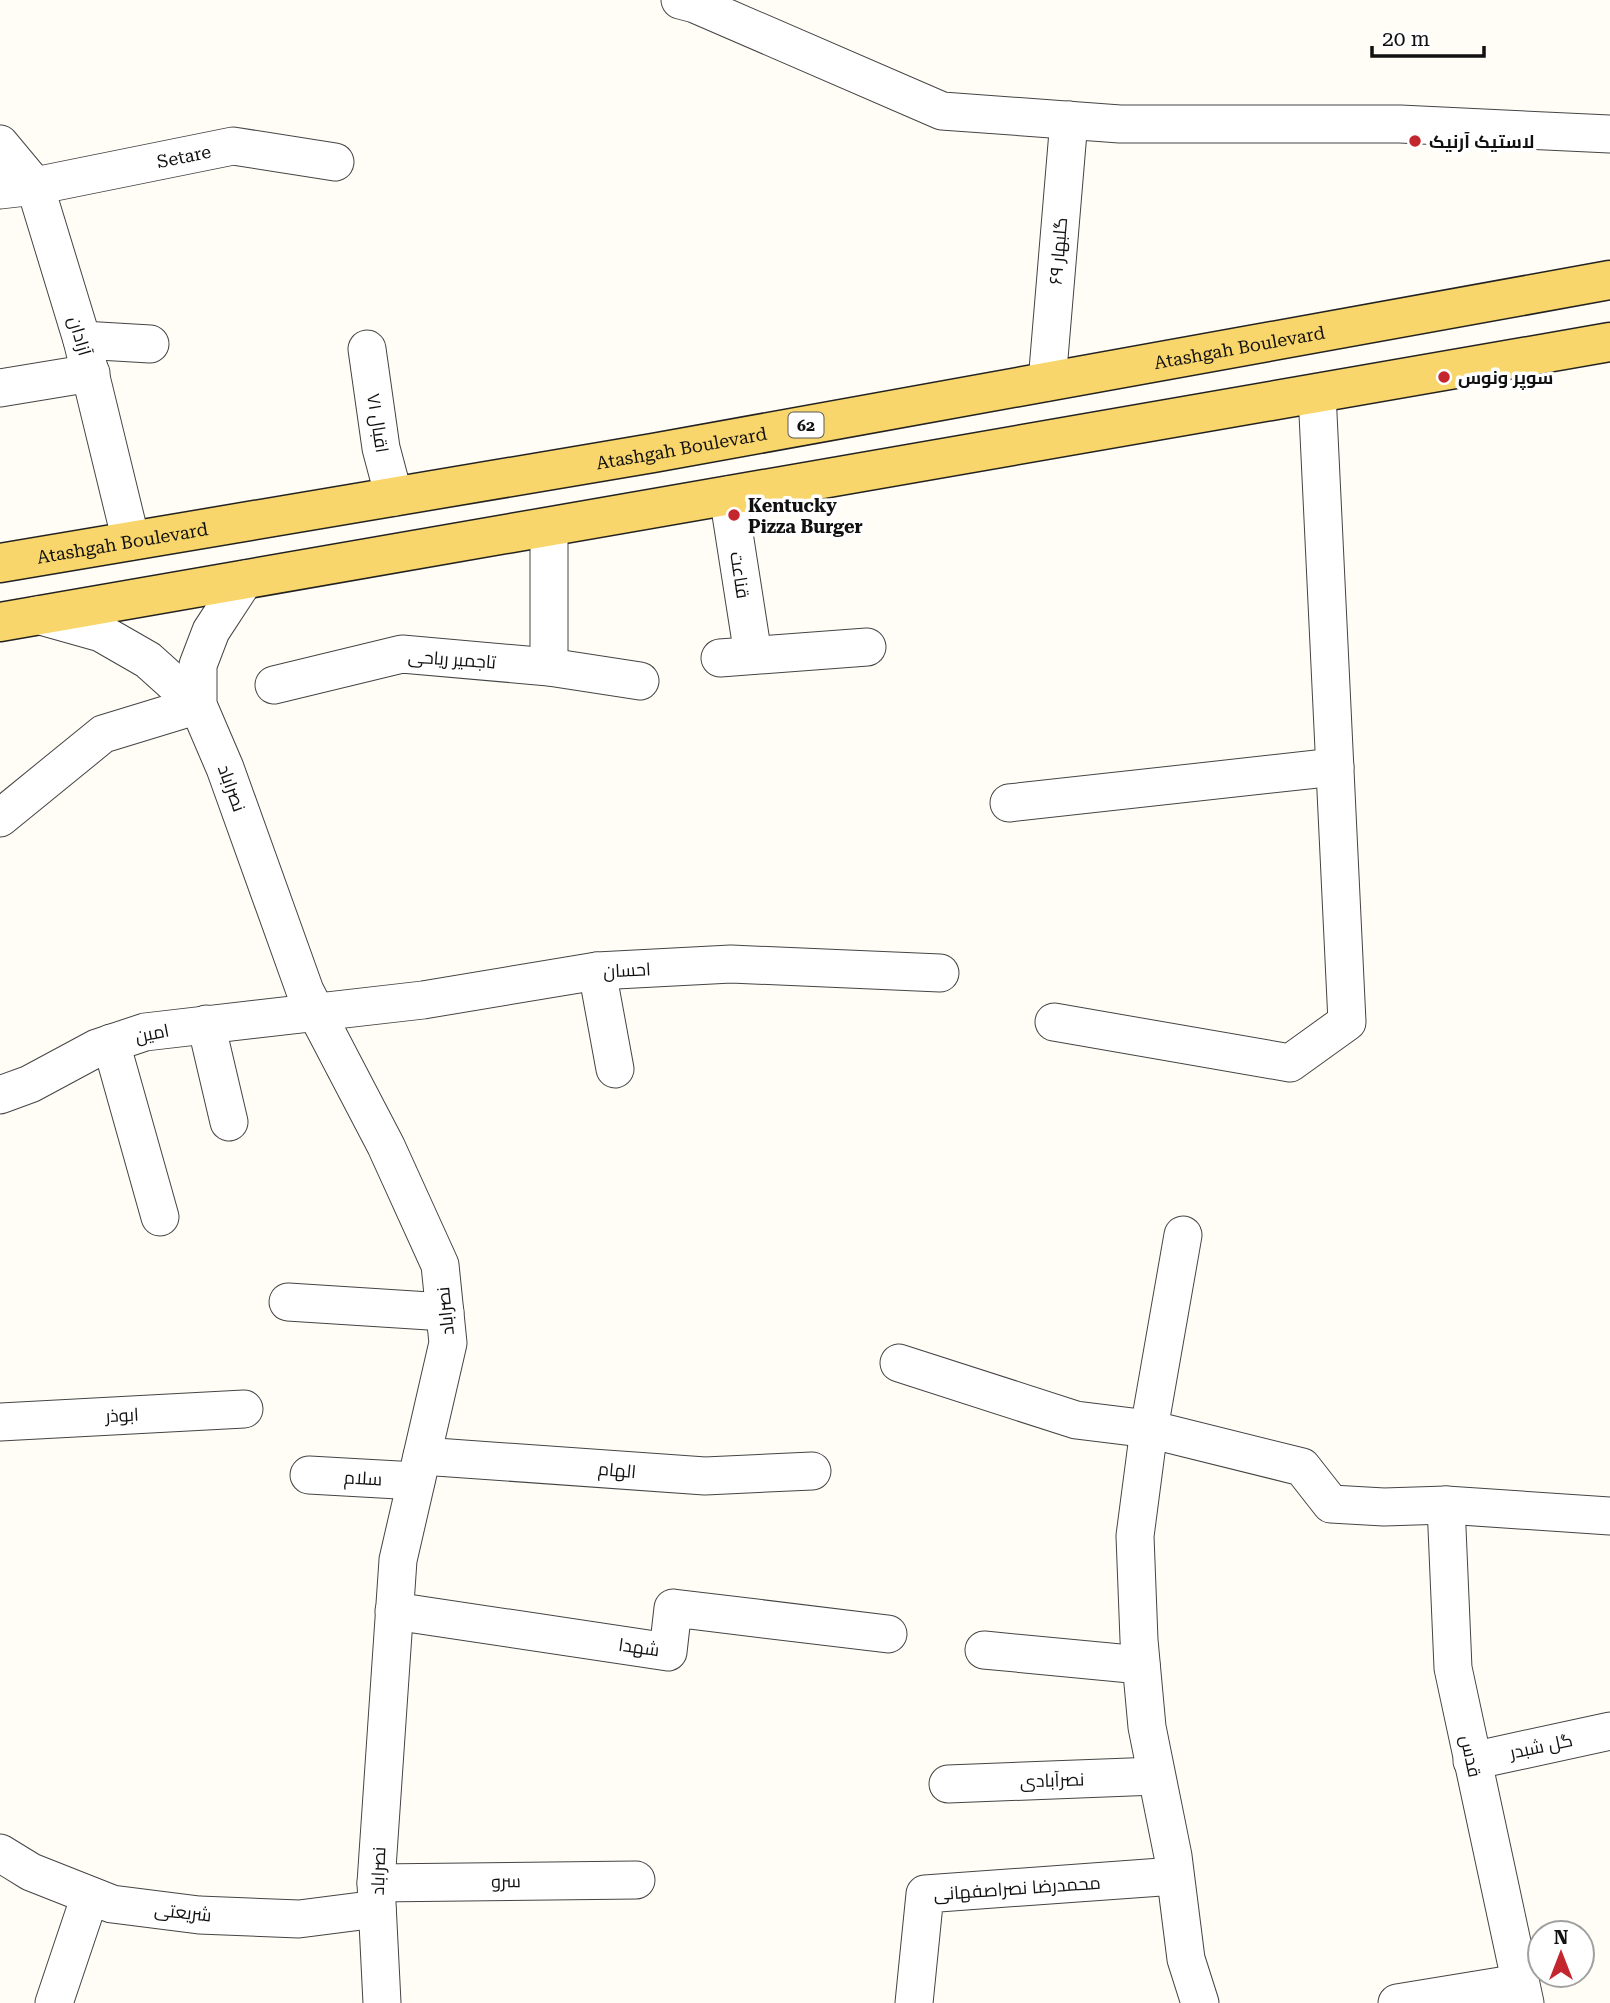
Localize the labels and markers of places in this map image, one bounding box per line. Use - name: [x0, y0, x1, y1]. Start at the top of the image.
- place label: لاستیک آرنیک: [1429, 131, 1534, 152]
- marker: لاستیک آرنیک: [1407, 133, 1423, 149]
- place label: سوپر ونوس: [1458, 367, 1553, 390]
- marker: سوپر ونوس: [1436, 369, 1452, 385]
- place label: Kentucky Pizza Burger: [748, 495, 863, 537]
- marker: Kentucky Pizza Burger: [726, 507, 742, 523]

